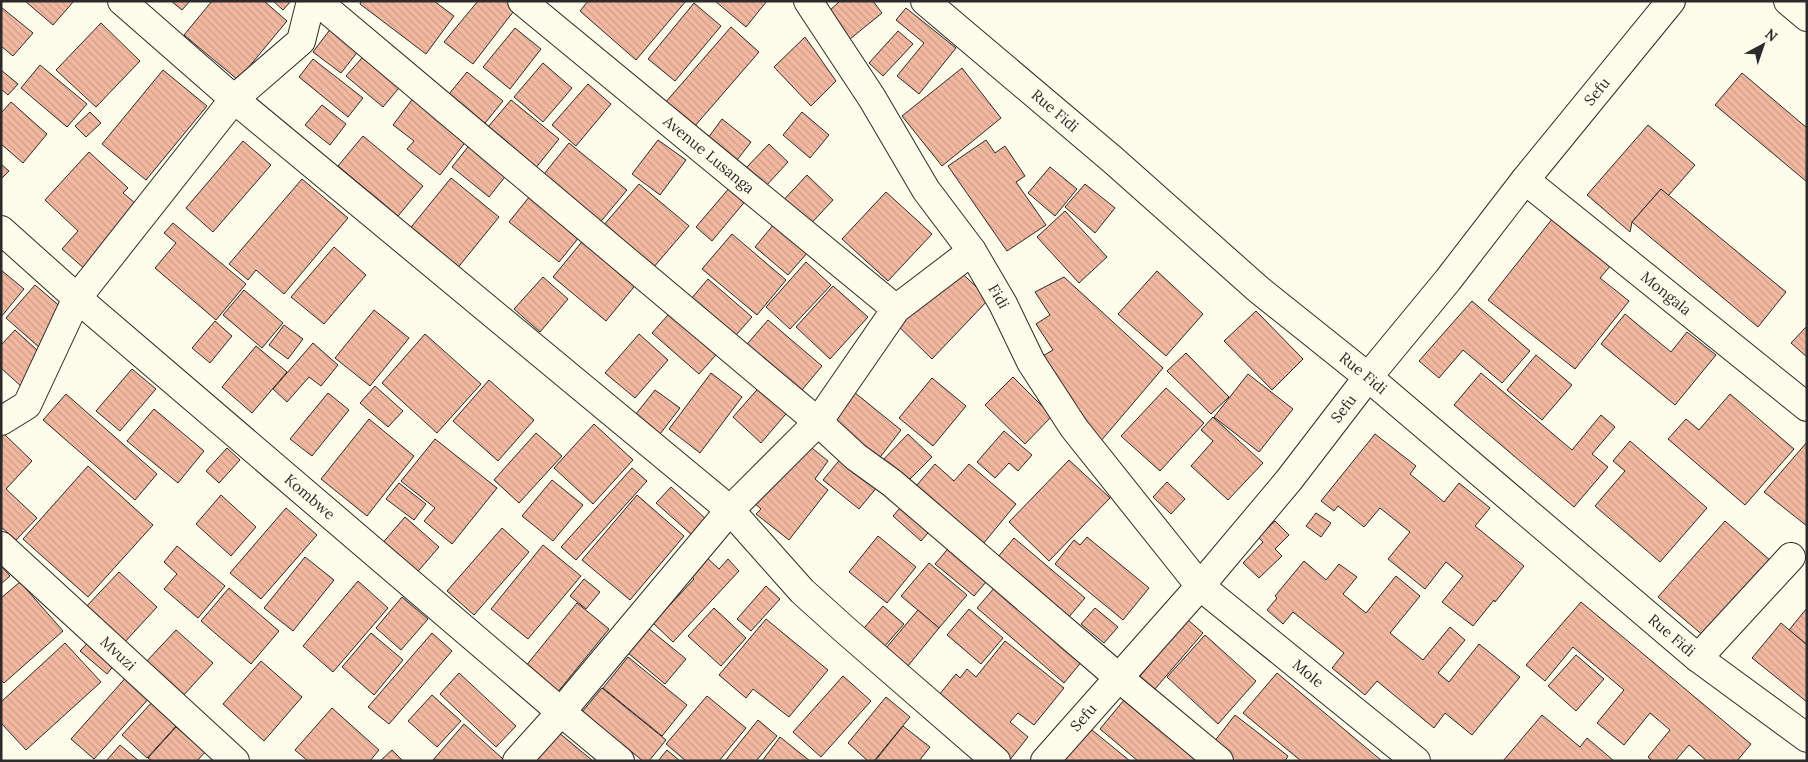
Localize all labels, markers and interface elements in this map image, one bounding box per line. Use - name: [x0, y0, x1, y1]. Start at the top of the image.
- north arrow: [1738, 20, 1788, 70]
- text: N: [1761, 25, 1781, 46]
- street label: Sefu: [1580, 73, 1614, 109]
- street label: Rue Fidi: [1028, 85, 1083, 136]
- street label: Avenue Lusanga: [659, 111, 759, 198]
- street label: Mongala: [1637, 267, 1696, 319]
- street label: Fidi: [984, 280, 1014, 312]
- street label: Rue Fidi: [1336, 348, 1391, 398]
- street label: Sefu: [1326, 390, 1360, 426]
- street label: Kombwe: [281, 470, 339, 524]
- street label: Rue Fidi: [1644, 610, 1699, 661]
- street label: Mvuzi: [97, 632, 140, 674]
- street label: Mole: [1289, 655, 1328, 691]
- street label: Sefu: [1066, 699, 1100, 735]

